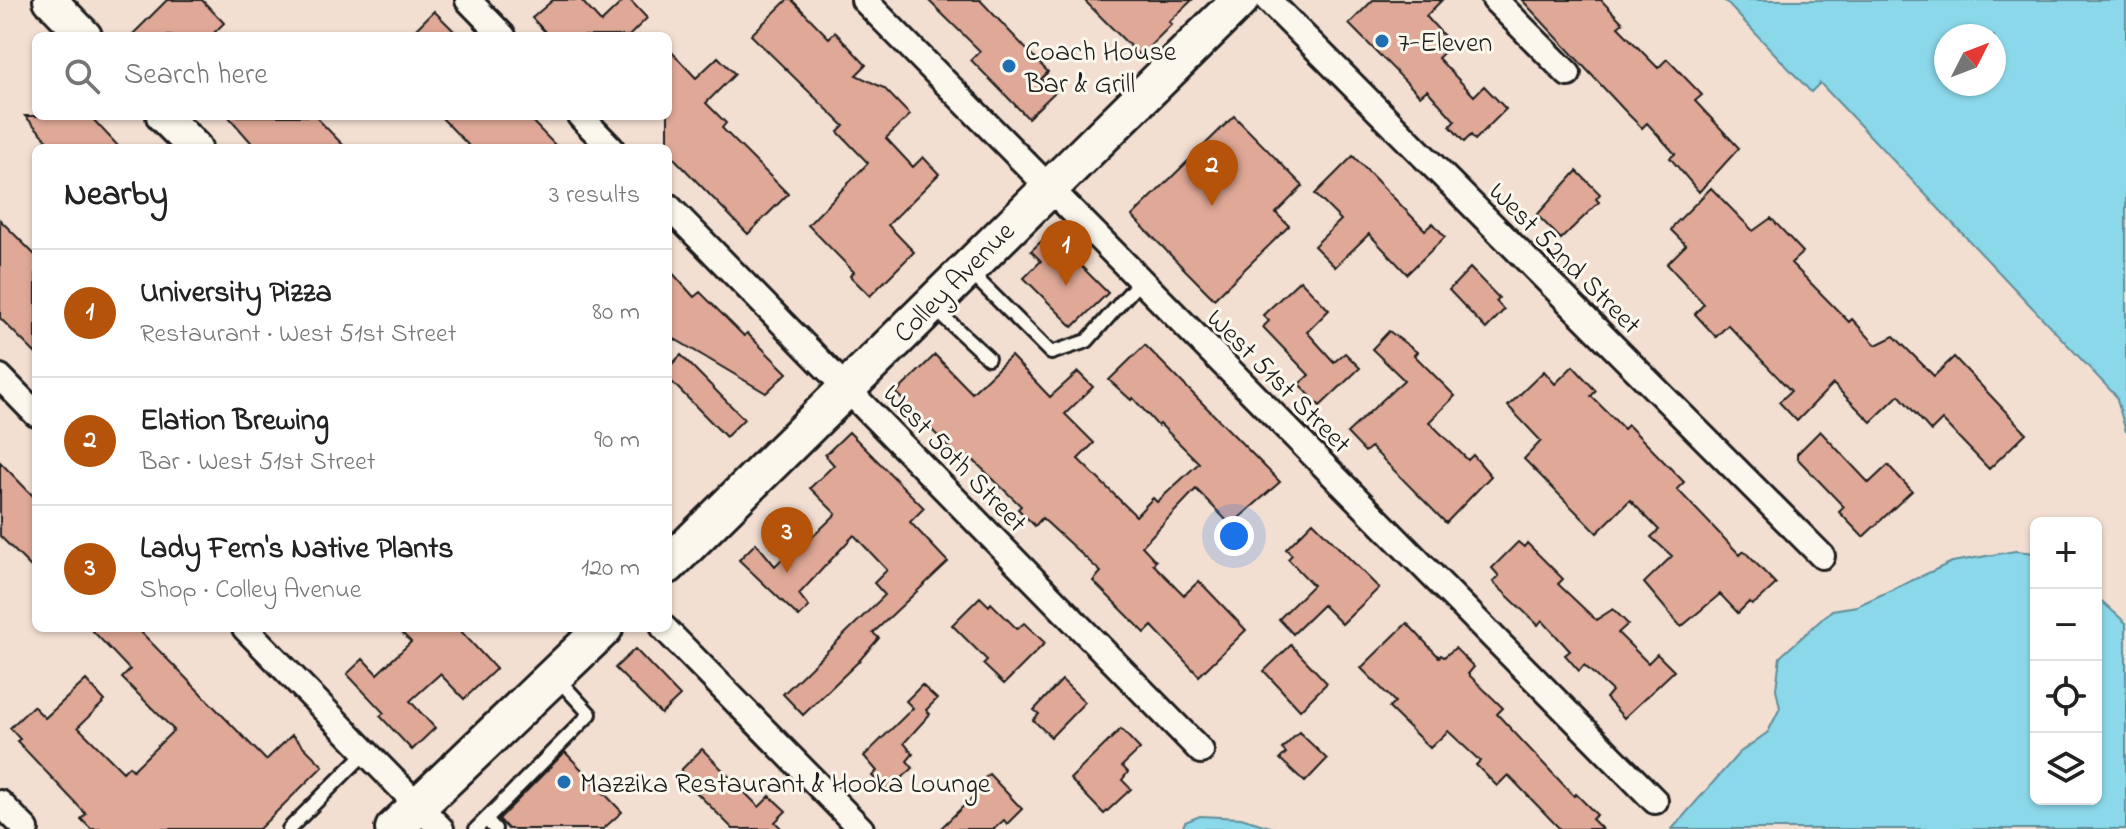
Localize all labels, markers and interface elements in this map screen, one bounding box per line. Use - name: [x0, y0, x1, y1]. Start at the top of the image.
- place label: 7-Eleven: [1398, 24, 1492, 65]
- north arrow: [1934, 24, 2006, 96]
- search box: [32, 32, 672, 120]
- marker: 7-Eleven: [1373, 32, 1391, 50]
- place label: Coach House Bar & Grill: [1024, 33, 1177, 106]
- icon: search: [60, 54, 104, 98]
- text: Search here: [124, 54, 268, 98]
- marker: Coach House Bar & Grill: [1000, 57, 1018, 75]
- pin: 2: [1186, 140, 1238, 206]
- text: Nearby: [64, 171, 168, 221]
- street label: West 52nd Street: [1478, 174, 1649, 345]
- text: 3 results: [549, 177, 640, 215]
- street label: Colley Avenue: [885, 213, 1026, 354]
- pin: 1: [1040, 220, 1092, 286]
- text: University Pizza: [140, 272, 332, 316]
- text: 1: [86, 294, 94, 332]
- text: 80 m: [592, 294, 640, 332]
- street label: West 51st Street: [1195, 300, 1360, 465]
- text: Restaurant · West 51st Street: [140, 316, 456, 354]
- street label: West 50th Street: [872, 376, 1035, 543]
- text: Elation Brewing: [140, 400, 329, 444]
- text: 2: [84, 422, 96, 460]
- text: 90 m: [594, 422, 640, 460]
- text: Bar · West 51st Street: [140, 444, 376, 482]
- pin: 3: [761, 507, 813, 573]
- your location: [1214, 516, 1254, 556]
- map controls: [2030, 517, 2102, 805]
- button: +: [2030, 517, 2102, 589]
- text: Lady Fern's Native Plants: [140, 528, 454, 572]
- text: 3: [85, 550, 95, 588]
- text: 120 m: [581, 550, 640, 588]
- text: Shop · Colley Avenue: [140, 572, 361, 610]
- button: −: [2030, 589, 2102, 661]
- button: locate: [2030, 661, 2102, 733]
- button: layers: [2030, 733, 2102, 805]
- place label: Mazzika Restaurant & Hooka Lounge: [580, 765, 991, 806]
- marker: Mazzika Restaurant & Hooka Lounge: [555, 773, 573, 791]

